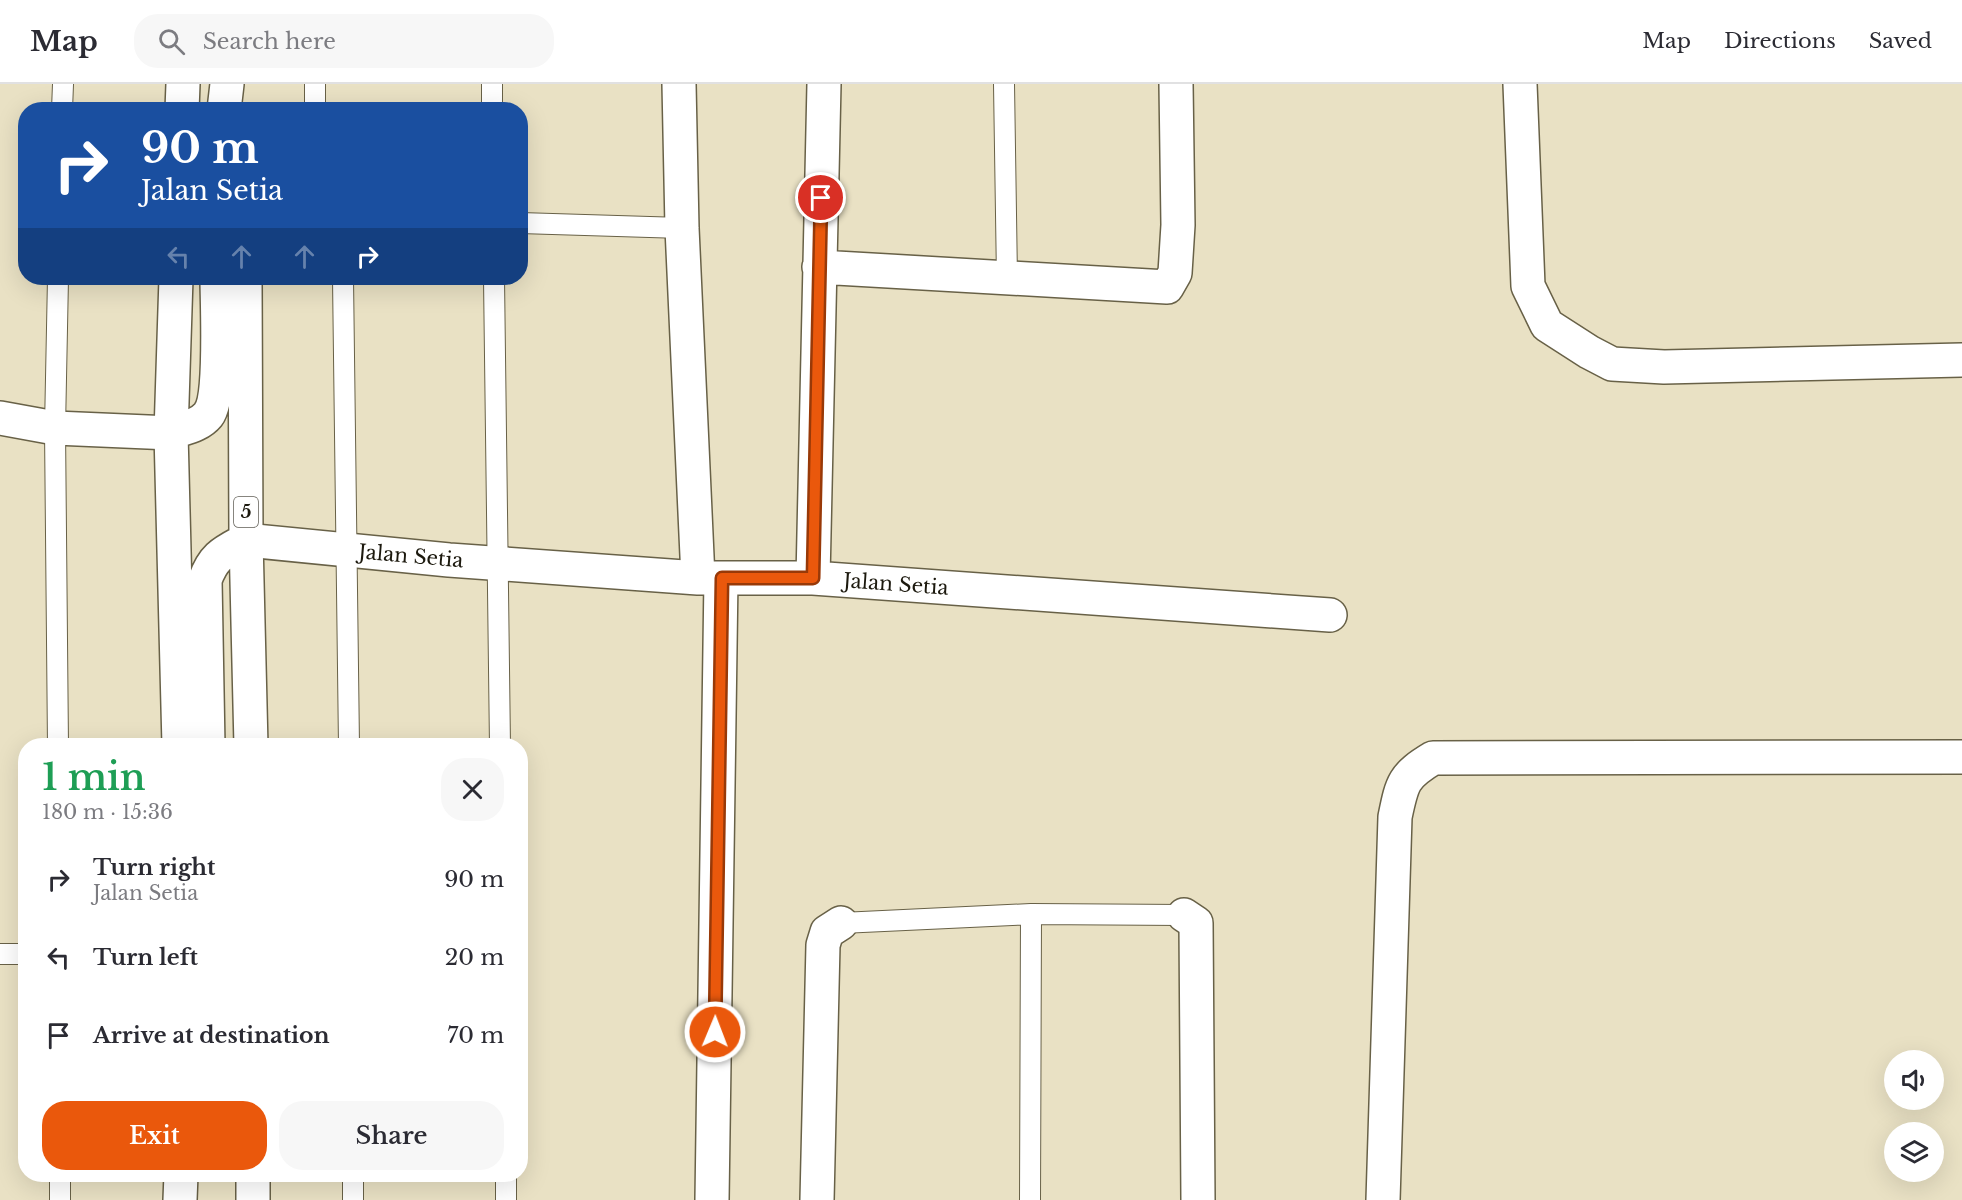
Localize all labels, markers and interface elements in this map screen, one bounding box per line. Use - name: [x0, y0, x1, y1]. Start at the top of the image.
- search box: [134, 14, 554, 68]
- text: Map: [30, 24, 98, 59]
- icon: search: [155, 25, 188, 58]
- text: Search here: [203, 28, 336, 55]
- text: Map: [1642, 28, 1691, 54]
- text: Directions: [1724, 28, 1836, 54]
- text: Saved: [1869, 28, 1932, 54]
- text: 90 m: [141, 122, 259, 174]
- icon: right: [42, 126, 120, 204]
- pin: [795, 172, 846, 223]
- text: Jalan Setia: [141, 174, 283, 207]
- icon: arrive: [804, 181, 837, 214]
- icon: left: [162, 240, 195, 273]
- icon: ahead: [225, 240, 258, 273]
- icon: ahead: [288, 240, 321, 273]
- icon: right: [351, 240, 384, 273]
- road number: 5: [234, 497, 258, 527]
- street label: Jalan Setia: [355, 539, 465, 573]
- street label: Jalan Setia: [840, 568, 950, 600]
- text: 1 min: [42, 755, 146, 800]
- button: close: [441, 758, 504, 821]
- text: 180 m · 15:36: [42, 800, 173, 824]
- text: Turn right: [93, 854, 215, 881]
- icon: right: [42, 863, 75, 896]
- text: 90 m: [444, 866, 504, 893]
- text: Jalan Setia: [93, 881, 198, 905]
- icon: left: [42, 941, 75, 974]
- text: Turn left: [93, 944, 198, 971]
- text: 20 m: [445, 944, 504, 971]
- position arrow: [683, 1000, 747, 1064]
- icon: arrive: [42, 1019, 75, 1052]
- text: Arrive at destination: [93, 1022, 330, 1049]
- text: 70 m: [447, 1022, 504, 1049]
- map controls: [1884, 1050, 1944, 1182]
- button: sound: [1884, 1050, 1944, 1110]
- button: Exit: [42, 1101, 267, 1170]
- button: Share: [279, 1101, 504, 1170]
- button: layers: [1884, 1122, 1944, 1182]

